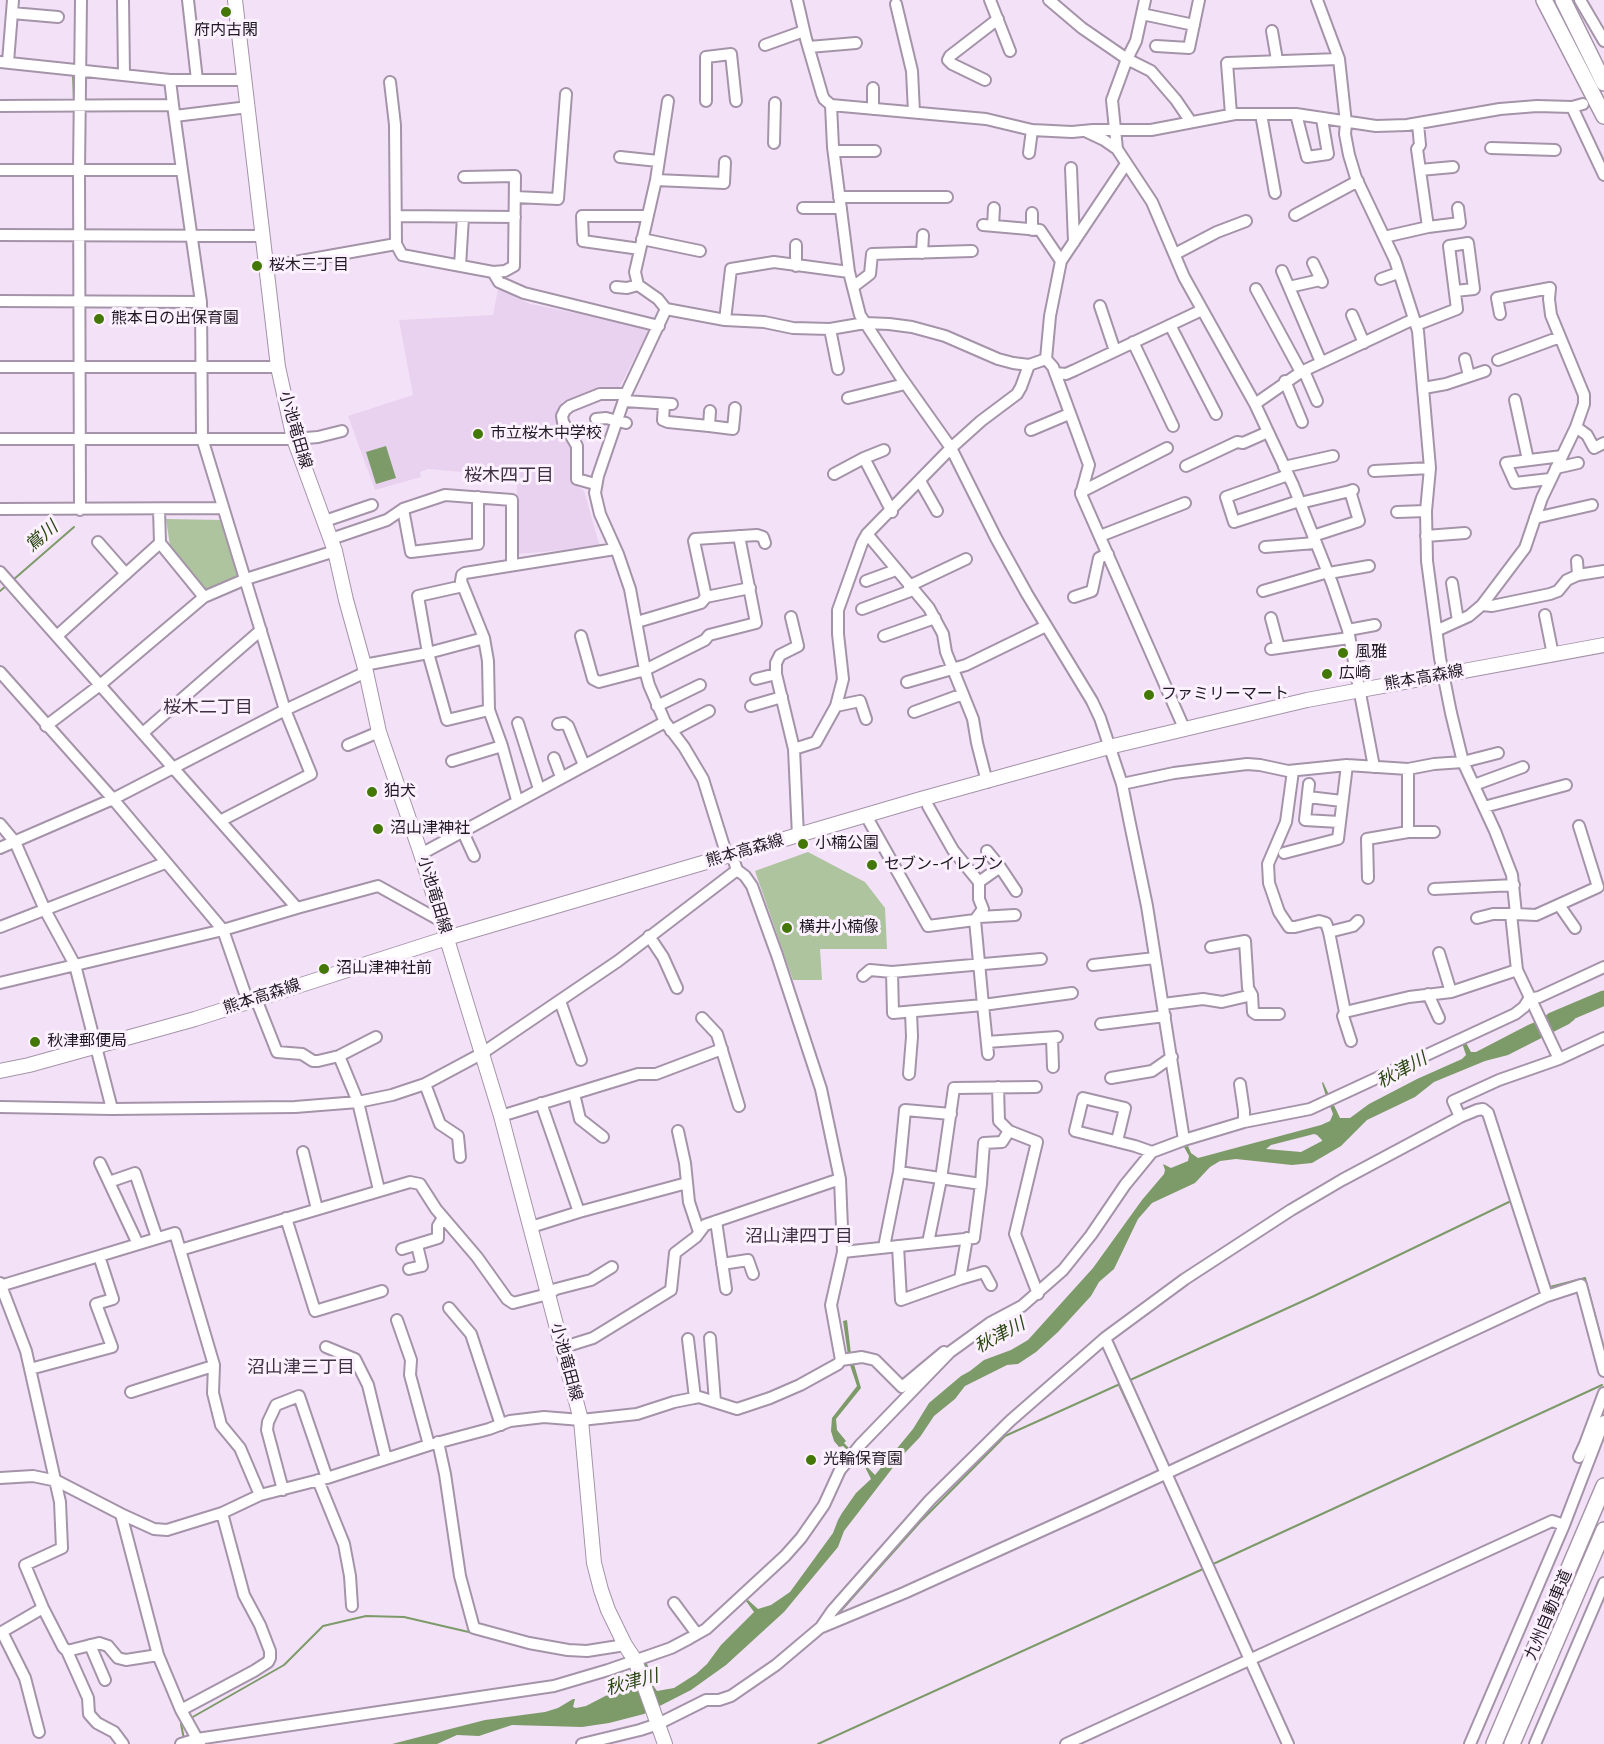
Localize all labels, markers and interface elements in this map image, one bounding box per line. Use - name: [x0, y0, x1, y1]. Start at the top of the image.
- marker: 府内古閑: [219, 5, 233, 19]
- place label: 府内古閑: [194, 21, 258, 41]
- place label: 桜木三丁目: [269, 256, 349, 276]
- marker: 桜木三丁目: [250, 259, 264, 273]
- place label: 熊本日の出保育園: [111, 309, 239, 329]
- marker: 熊本日の出保育園: [92, 312, 106, 326]
- street label: 小池竜田線: [275, 389, 315, 471]
- place label: 市立桜木中学校: [490, 424, 602, 444]
- marker: 市立桜木中学校: [471, 427, 485, 441]
- district label: 桜木四丁目: [464, 465, 554, 487]
- water label: 鴬川: [21, 517, 63, 557]
- place label: 風雅: [1355, 643, 1387, 663]
- marker: 風雅: [1336, 646, 1350, 660]
- street label: 熊本高森線: [1383, 662, 1465, 694]
- place label: 広崎: [1339, 664, 1371, 684]
- marker: 広崎: [1320, 667, 1334, 681]
- place label: ファミリーマート: [1161, 685, 1289, 705]
- marker: ファミリーマート: [1142, 688, 1156, 702]
- district label: 桜木二丁目: [163, 697, 253, 719]
- place label: 狛犬: [384, 782, 416, 802]
- marker: 狛犬: [365, 785, 379, 799]
- place label: 沼山津神社: [390, 819, 470, 839]
- marker: 沼山津神社: [371, 822, 385, 836]
- street label: 熊本高森線: [704, 831, 786, 871]
- place label: 小楠公園: [815, 834, 879, 854]
- marker: 小楠公園: [796, 837, 810, 851]
- street label: 小池竜田線: [413, 854, 455, 936]
- place label: セブン-イレブン: [884, 855, 1003, 875]
- marker: セブン-イレブン: [865, 858, 879, 872]
- place label: 横井小楠像: [799, 918, 879, 938]
- marker: 横井小楠像: [780, 921, 794, 935]
- place label: 沼山津神社前: [336, 959, 432, 979]
- marker: 沼山津神社前: [317, 962, 331, 976]
- street label: 熊本高森線: [221, 976, 303, 1018]
- place label: 秋津郵便局: [47, 1032, 127, 1052]
- marker: 秋津郵便局: [28, 1035, 42, 1049]
- water label: 秋津川: [1373, 1048, 1431, 1094]
- district label: 沼山津四丁目: [745, 1226, 853, 1248]
- water label: 秋津川: [971, 1314, 1029, 1358]
- street label: 小池竜田線: [546, 1321, 586, 1403]
- district label: 沼山津三丁目: [247, 1357, 355, 1379]
- place label: 光輪保育園: [823, 1450, 903, 1470]
- marker: 光輪保育園: [804, 1453, 818, 1467]
- street label: 九州自動車道: [1521, 1567, 1577, 1663]
- water label: 秋津川: [603, 1666, 661, 1700]

